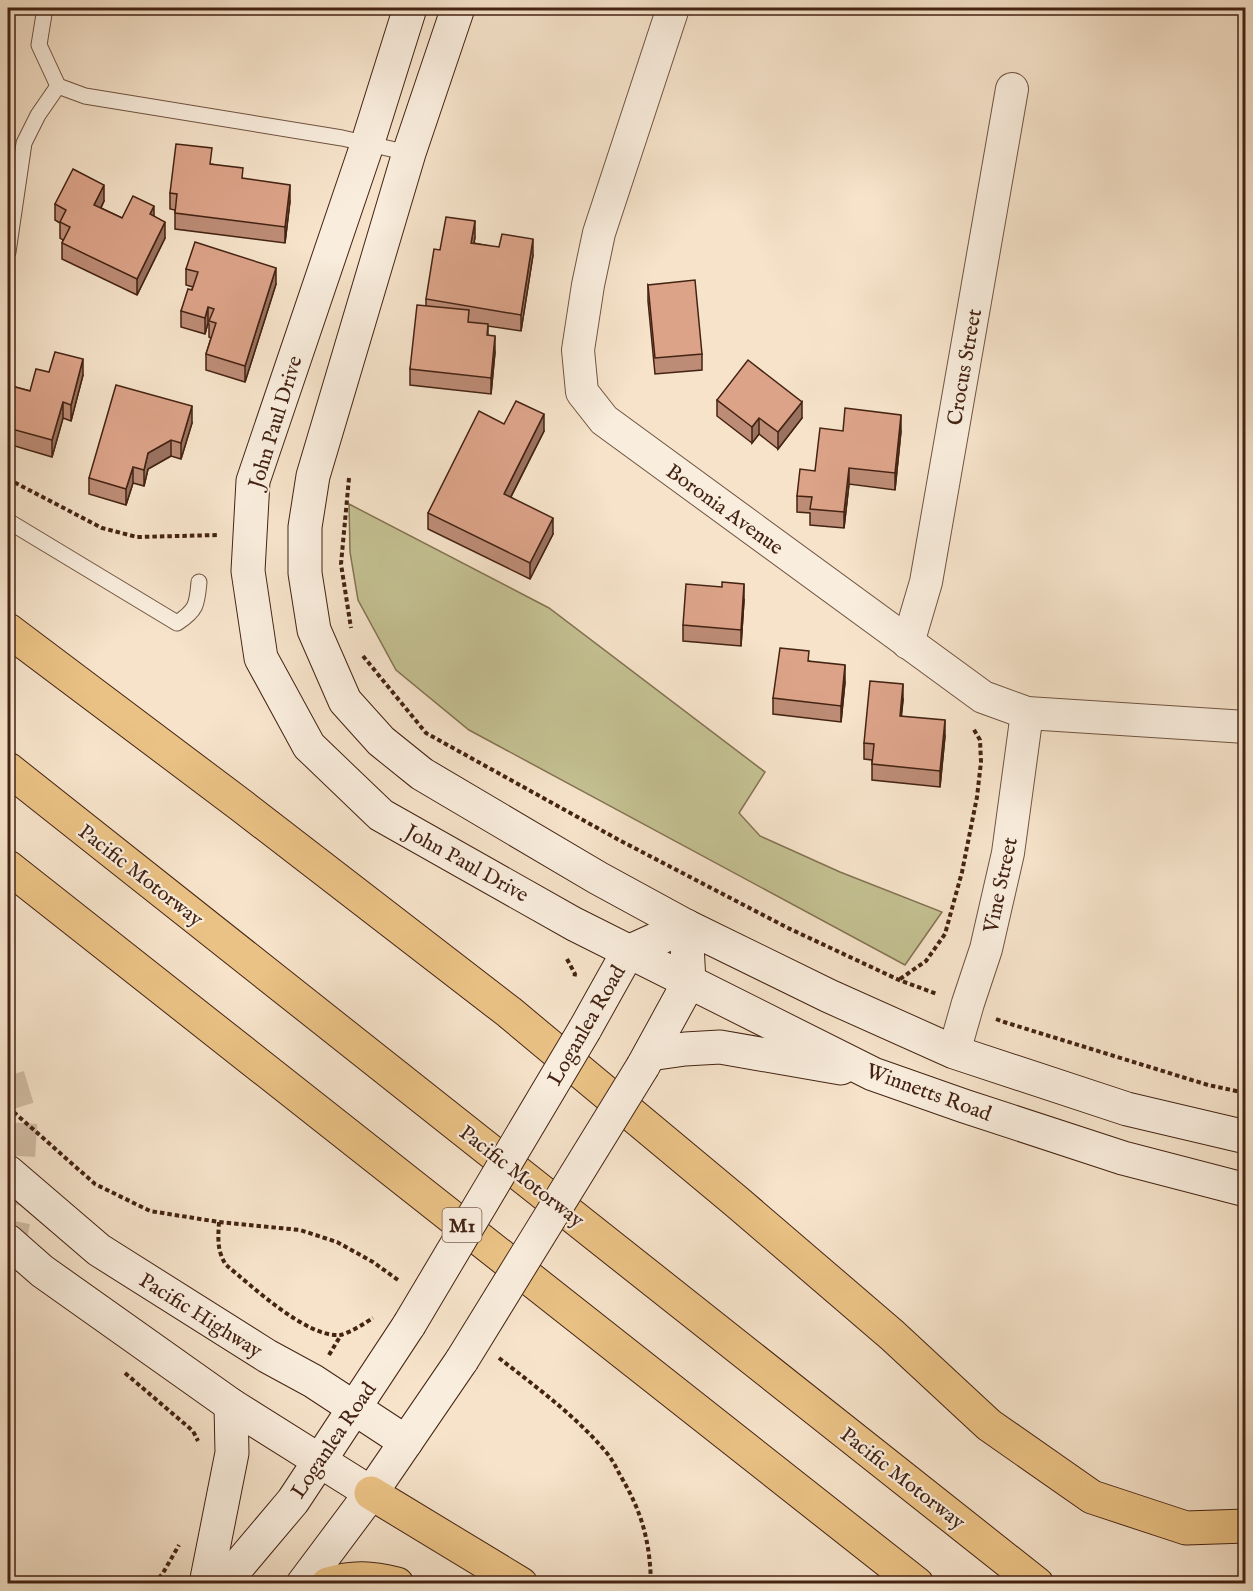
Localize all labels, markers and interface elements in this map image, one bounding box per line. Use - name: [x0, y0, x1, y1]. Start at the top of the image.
- street label: Crocus Street: [942, 307, 989, 428]
- street label: John Paul Drive: [243, 352, 310, 494]
- street label: Boronia Avenue: [660, 459, 788, 562]
- street label: John Paul Drive: [398, 818, 533, 910]
- street label: Pacific Motorway: [72, 819, 209, 934]
- street label: Vine Street: [978, 835, 1025, 937]
- street label: Loganlea Road: [542, 960, 633, 1091]
- street label: Winnetts Road: [862, 1058, 996, 1129]
- street label: Pacific Motorway: [453, 1120, 590, 1235]
- road number: M1: [442, 1208, 482, 1242]
- street label: Pacific Highway: [134, 1268, 267, 1365]
- street label: Loganlea Road: [285, 1377, 383, 1504]
- street label: Pacific Motorway: [834, 1422, 971, 1537]

